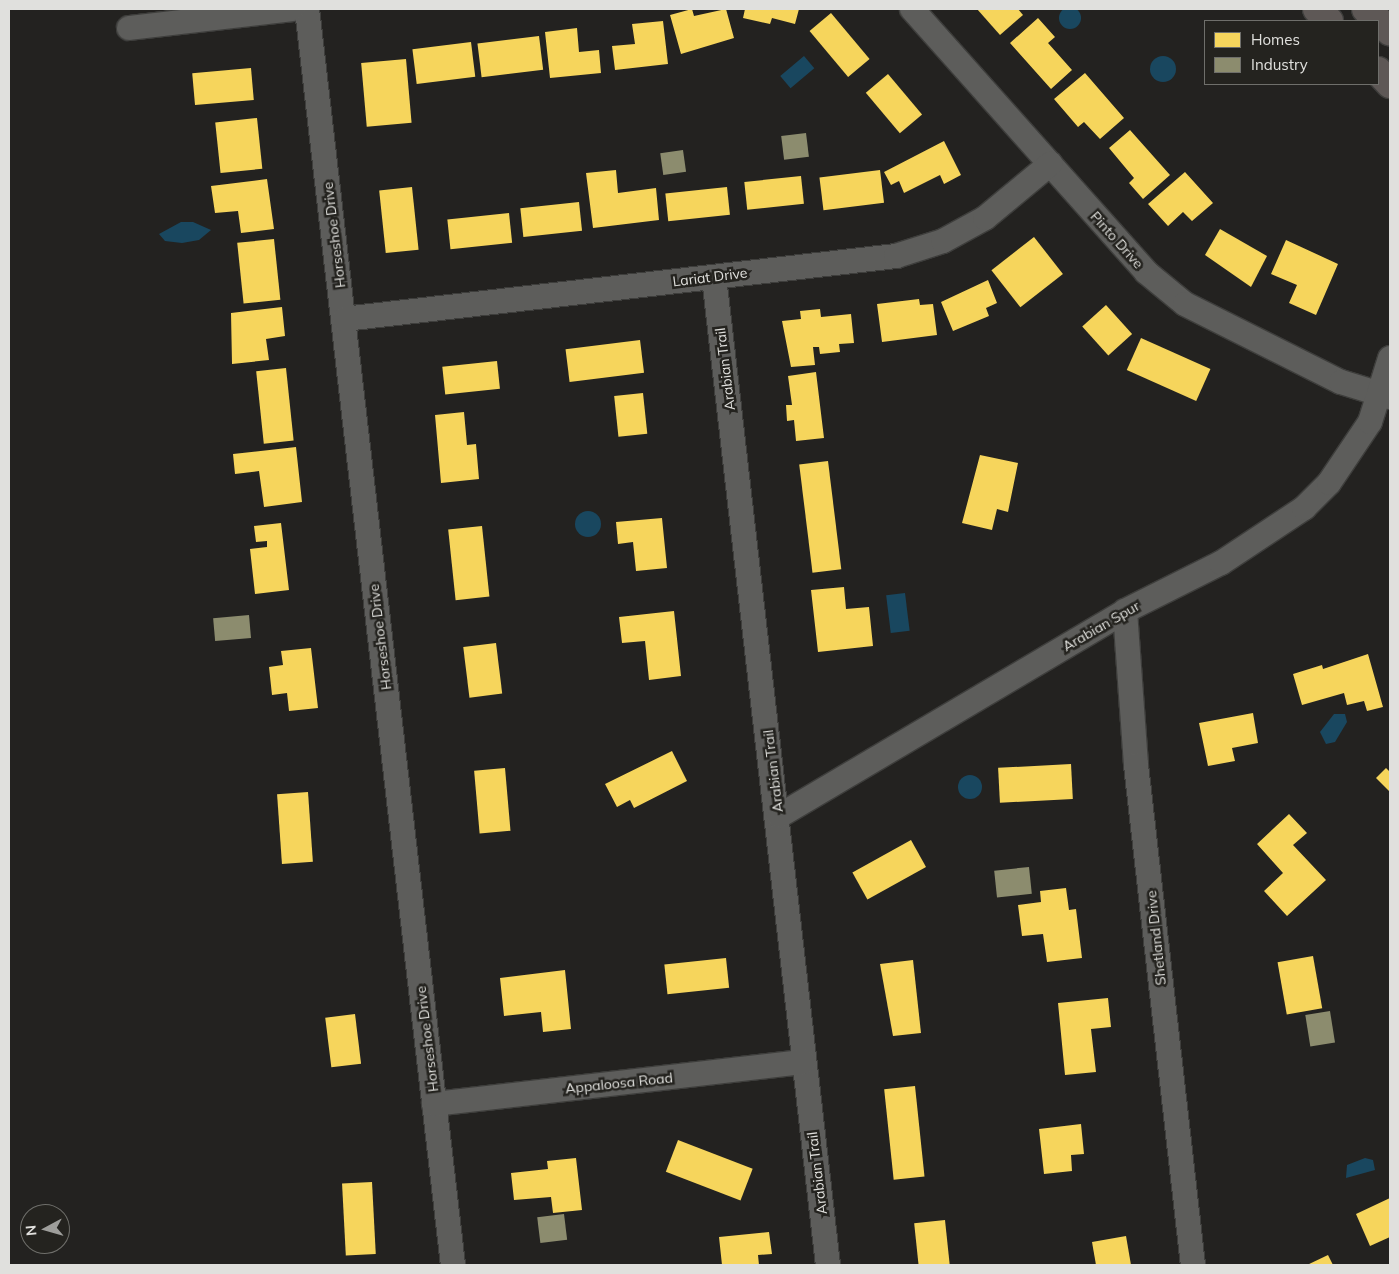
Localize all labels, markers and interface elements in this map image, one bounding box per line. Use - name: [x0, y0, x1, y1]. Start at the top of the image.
- legend: [1204, 20, 1379, 85]
- text: Homes: [1251, 30, 1300, 49]
- text: Industry: [1251, 55, 1308, 74]
- street label: Horseshoe Drive: [319, 181, 349, 289]
- street label: Pinto Drive: [1087, 208, 1147, 272]
- street label: Lariat Drive: [672, 264, 748, 290]
- street label: Arabian Trail: [712, 327, 738, 411]
- street label: Horseshoe Drive: [365, 583, 395, 691]
- street label: Arabian Spur: [1060, 597, 1142, 655]
- street label: Arabian Trail: [760, 729, 786, 813]
- street label: Shetland Drive: [1143, 890, 1169, 986]
- street label: Horseshoe Drive: [412, 985, 442, 1093]
- street label: Appaloosa Road: [564, 1069, 674, 1097]
- street label: Arabian Trail: [804, 1131, 830, 1215]
- north arrow: [20, 1204, 70, 1254]
- text: N: [22, 1224, 41, 1237]

